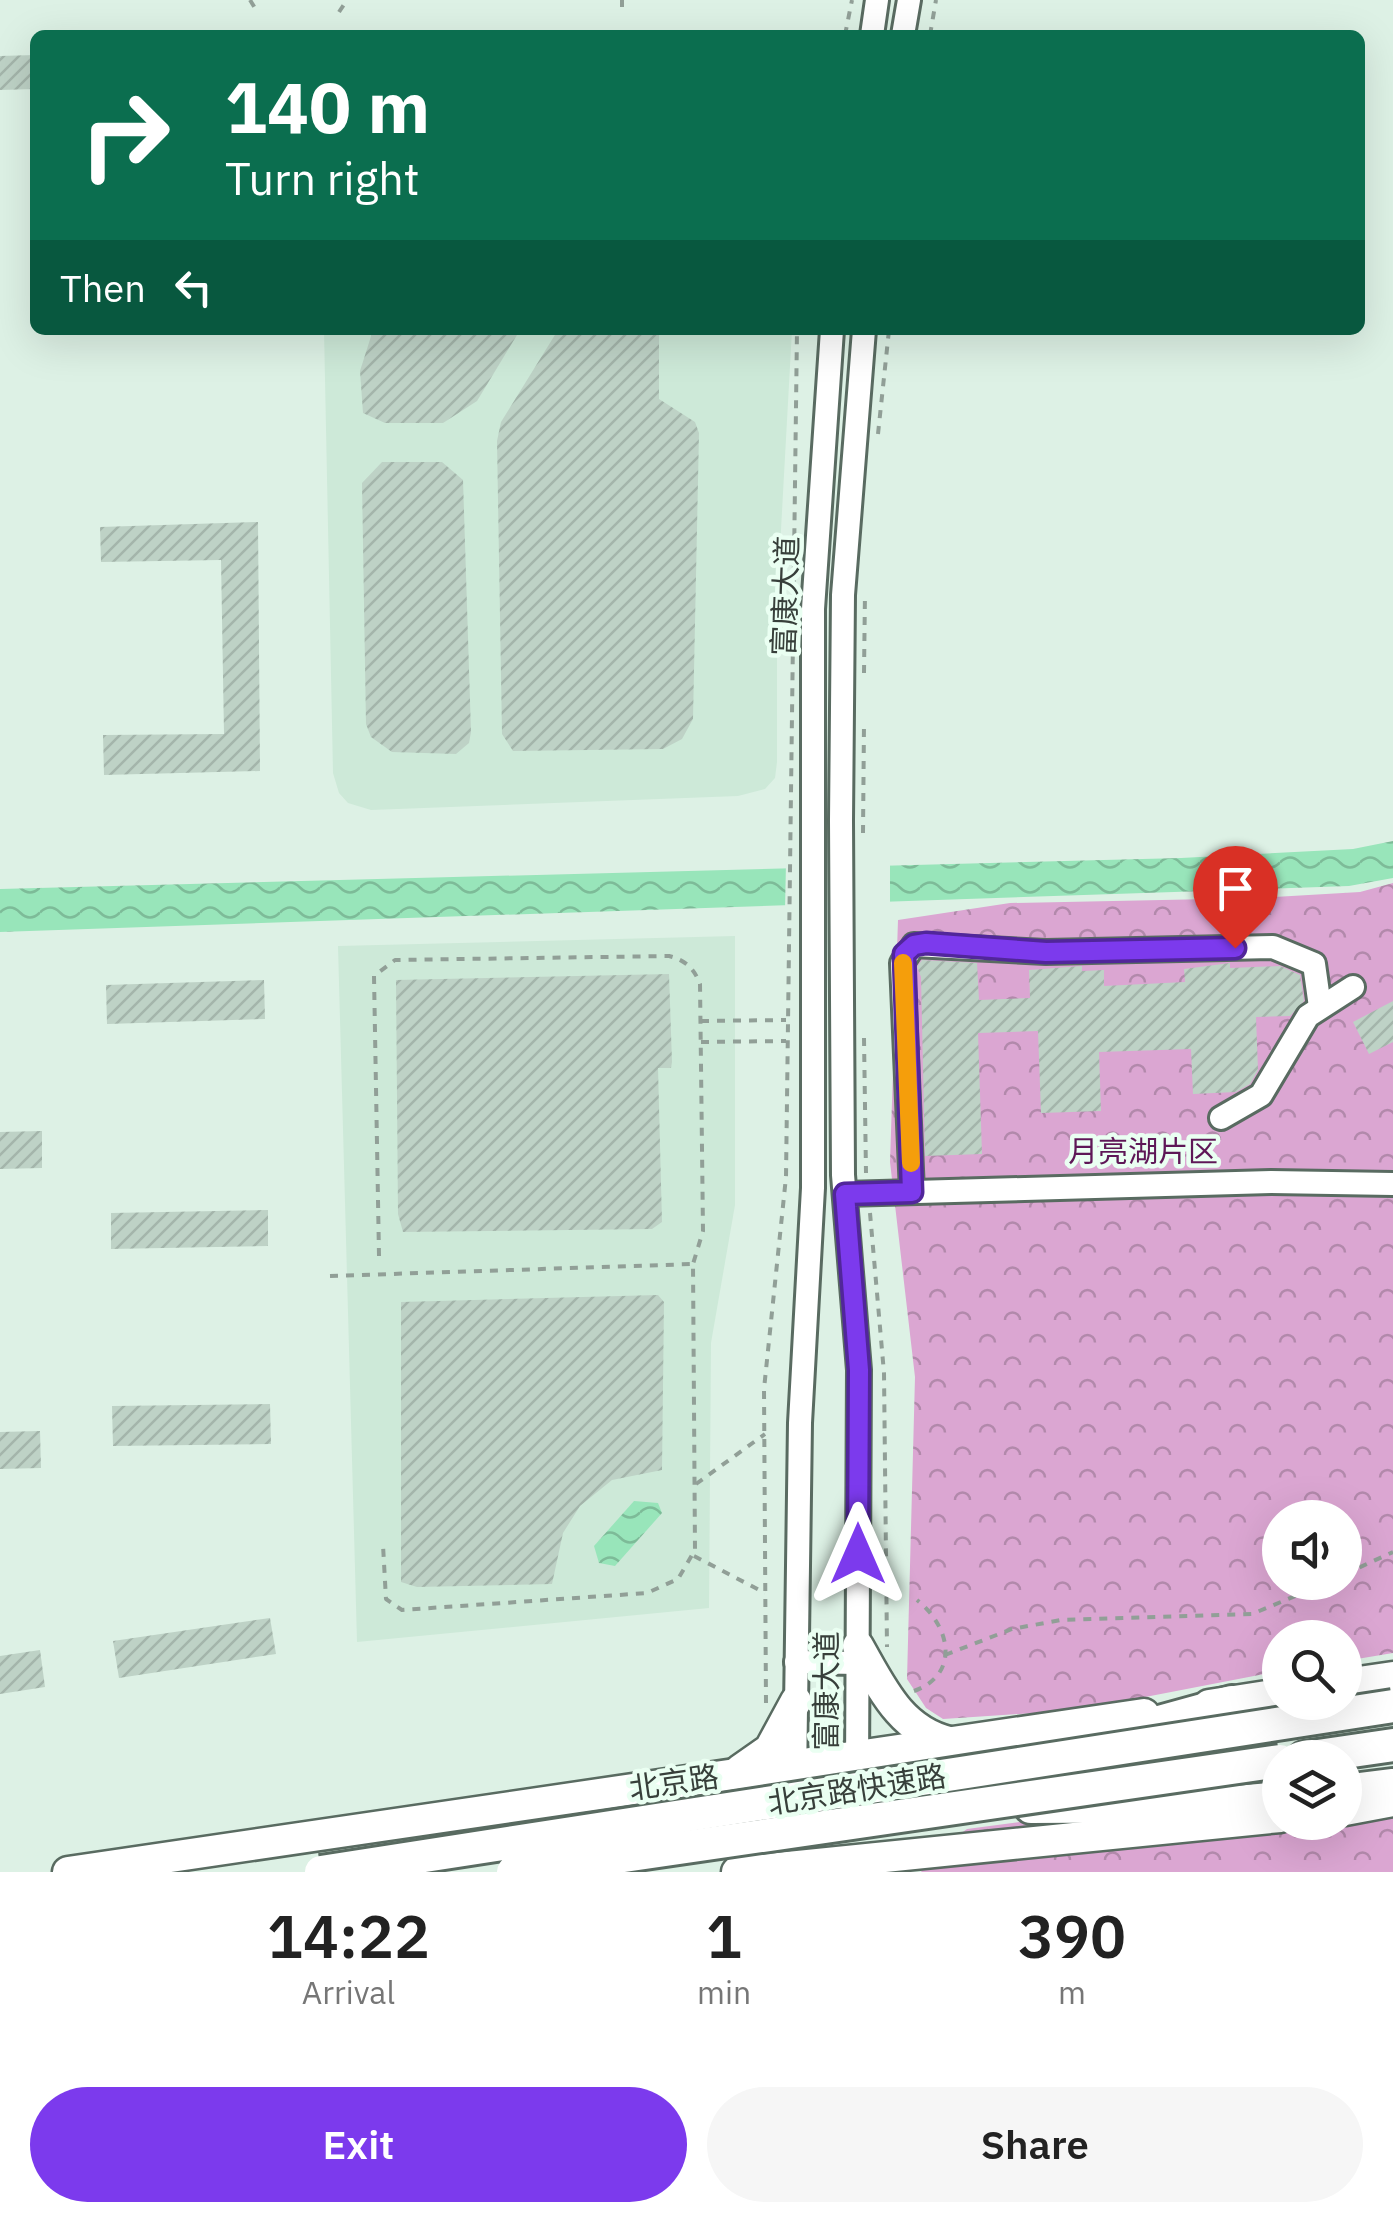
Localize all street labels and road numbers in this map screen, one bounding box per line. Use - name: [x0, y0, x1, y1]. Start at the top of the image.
- street label: 富康大道: [763, 535, 806, 657]
- street label: 富康大道: [806, 1631, 845, 1751]
- street label: 北京路快速路: [765, 1755, 949, 1822]
- street label: 北京路: [627, 1756, 721, 1807]

